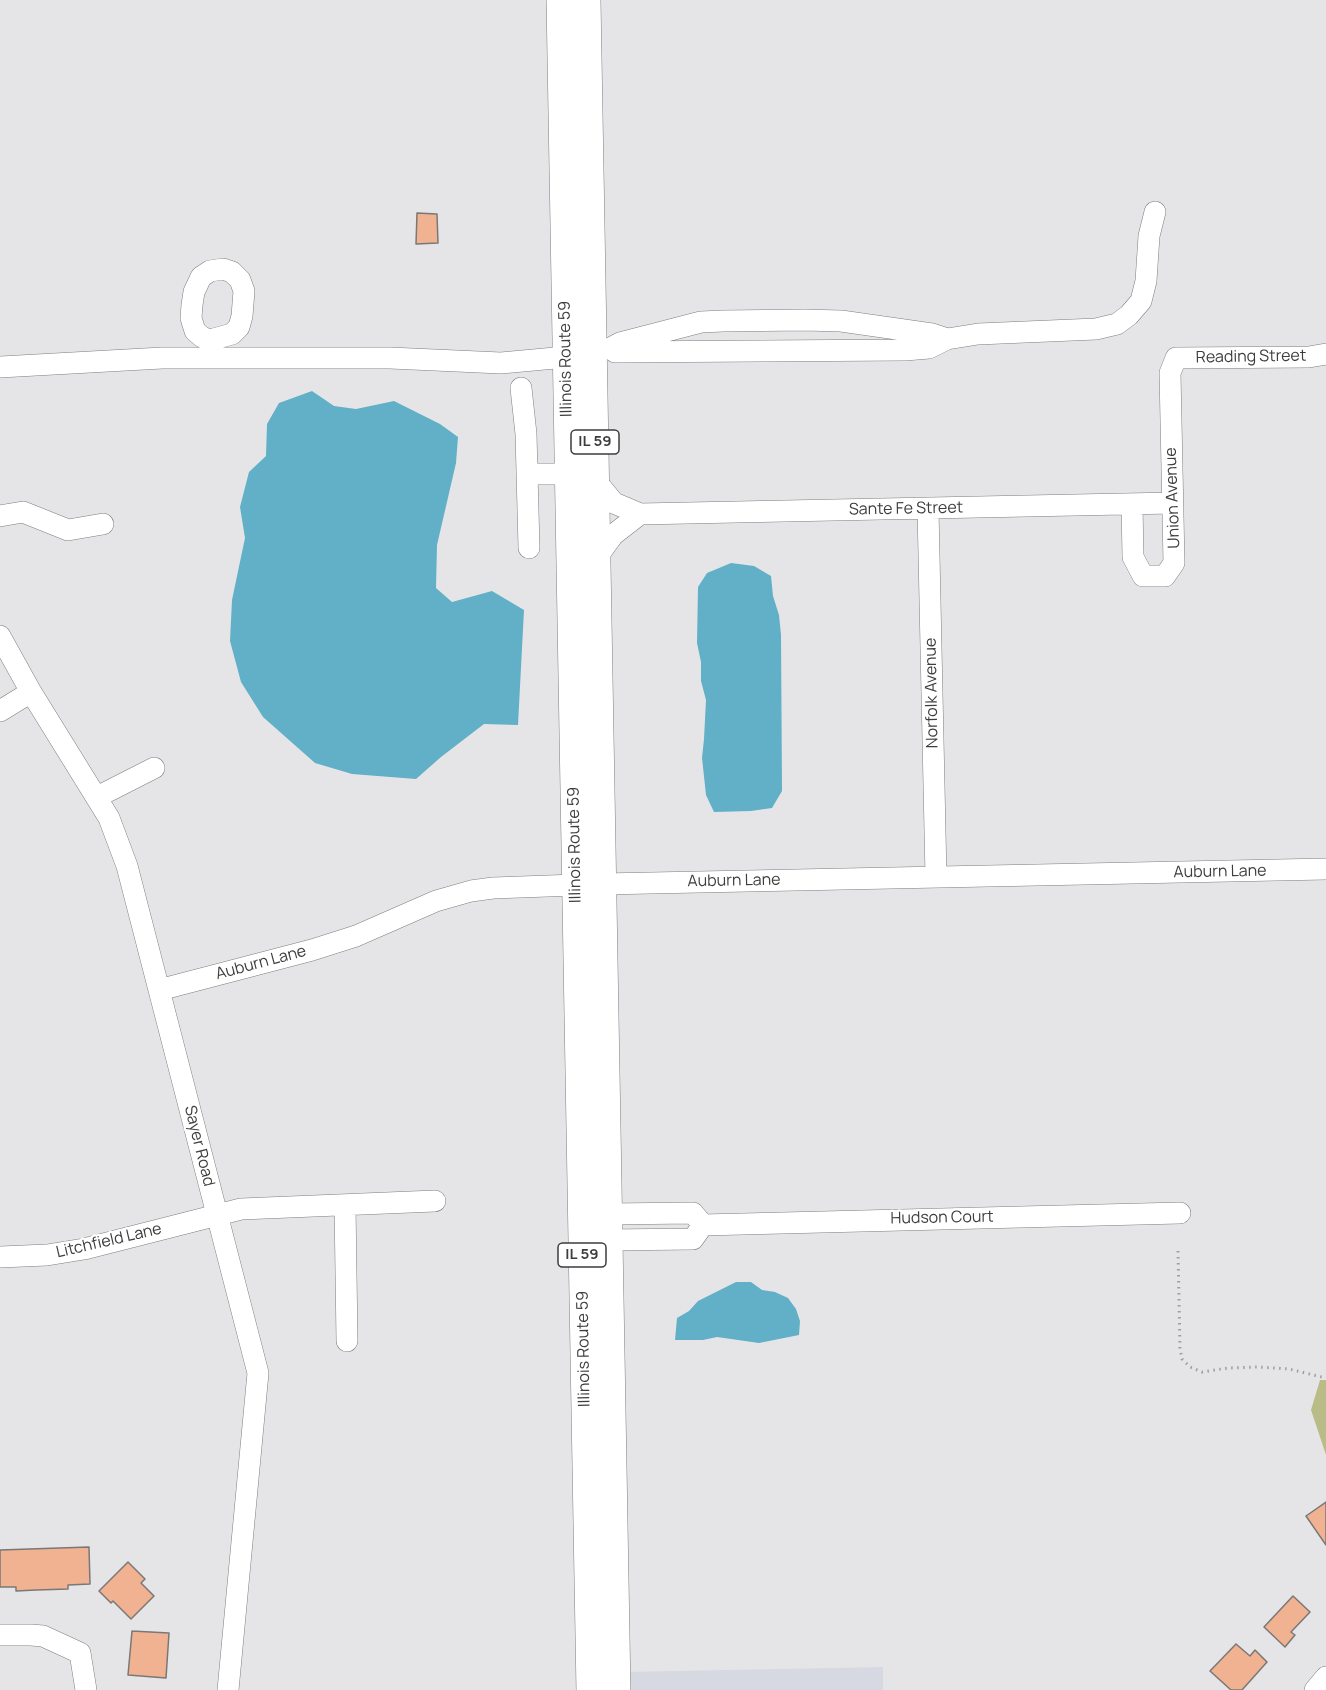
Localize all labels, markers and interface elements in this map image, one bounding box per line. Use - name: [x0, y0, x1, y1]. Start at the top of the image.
- street label: Illinois Route 59: [555, 301, 577, 417]
- street label: Reading Street: [1196, 346, 1306, 368]
- road number: IL 59: [571, 430, 619, 454]
- street label: Union Avenue: [1162, 447, 1184, 549]
- street label: Sante Fe Street: [849, 498, 963, 520]
- street label: Norfolk Avenue: [921, 638, 943, 748]
- street label: Illinois Route 59: [564, 787, 586, 903]
- street label: Auburn Lane: [1173, 862, 1267, 882]
- street label: Auburn Lane: [687, 871, 781, 891]
- street label: Auburn Lane: [214, 942, 308, 984]
- street label: Sayer Road: [180, 1104, 218, 1188]
- street label: Hudson Court: [890, 1208, 994, 1228]
- street label: Litchfield Lane: [54, 1220, 164, 1262]
- road number: IL 59: [558, 1243, 606, 1267]
- street label: Illinois Route 59: [573, 1291, 595, 1407]

